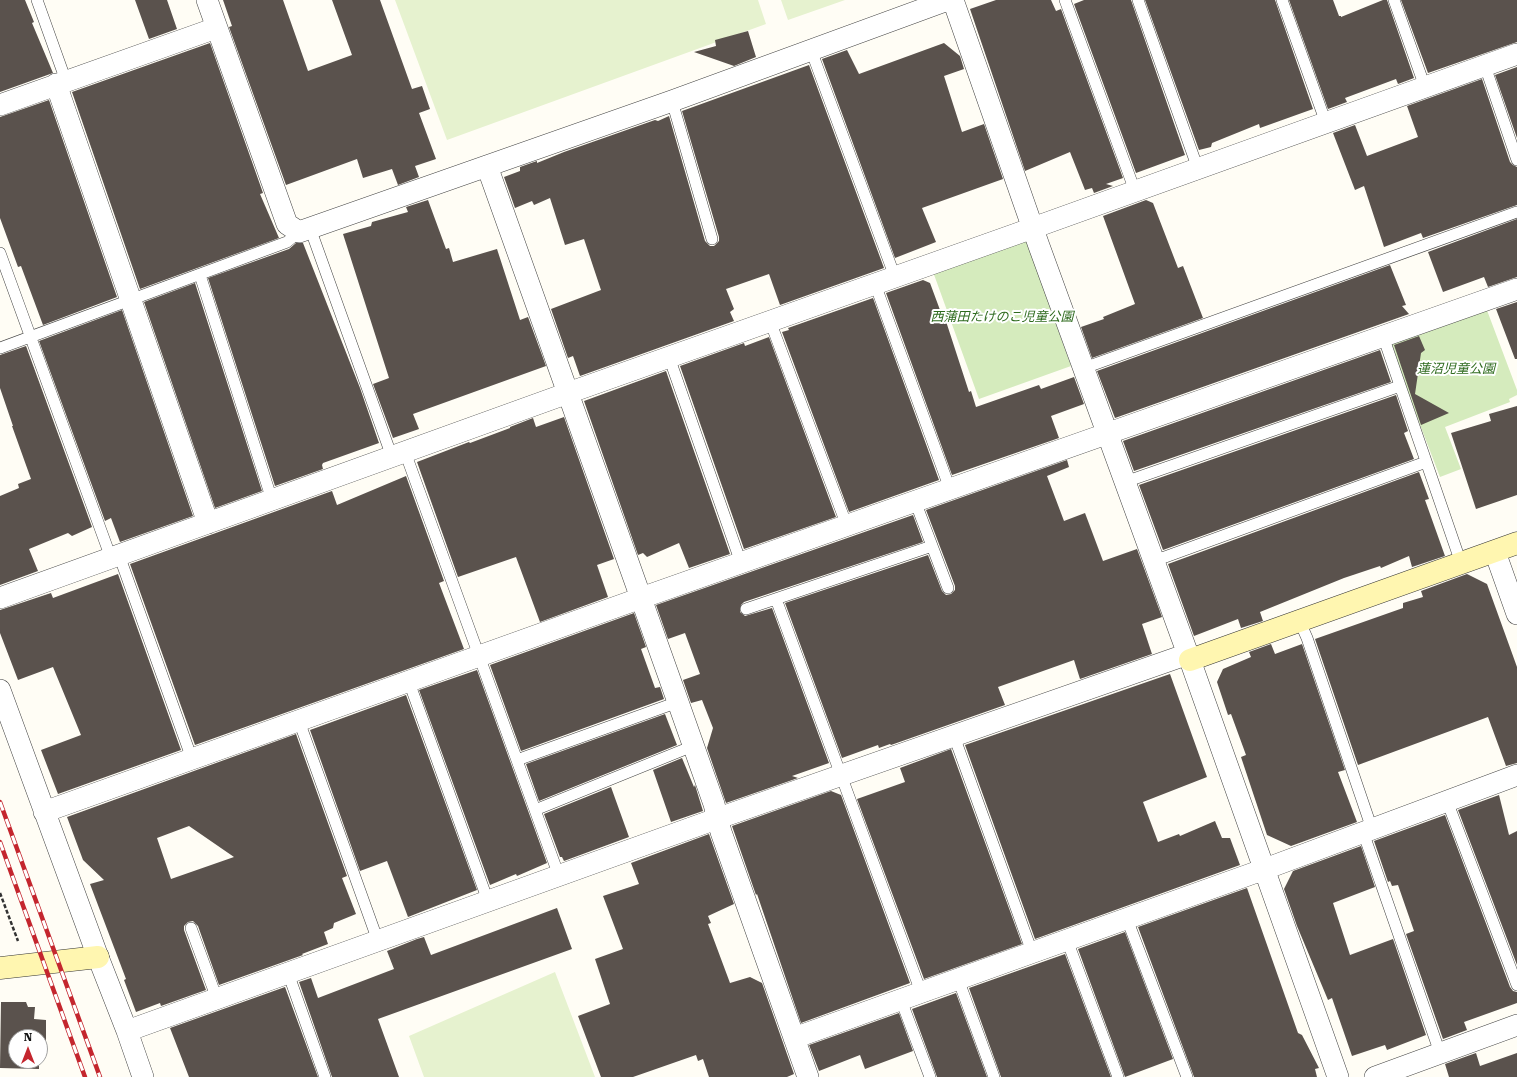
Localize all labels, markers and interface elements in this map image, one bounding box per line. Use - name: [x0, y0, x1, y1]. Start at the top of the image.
- park label: 西蒲田たけのこ児童公園: [931, 309, 1073, 325]
- park label: 蓮沼児童公園: [1417, 361, 1495, 377]
- north arrow: [8, 1029, 48, 1069]
- text: N: [24, 1031, 32, 1044]

